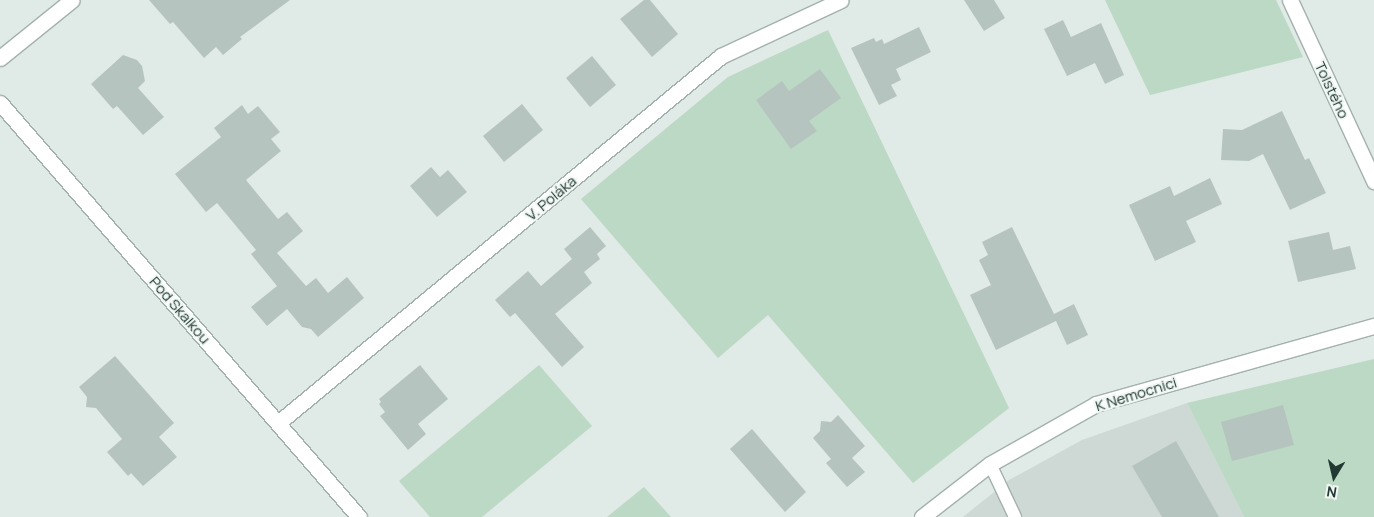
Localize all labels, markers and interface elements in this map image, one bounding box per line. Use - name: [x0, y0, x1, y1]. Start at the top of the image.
- street label: Tolstého: [1311, 59, 1353, 121]
- street label: V. Poláka: [522, 172, 580, 224]
- street label: Pod Skalkou: [146, 273, 214, 347]
- street label: K Nemocnici: [1093, 373, 1179, 415]
- north arrow: [1309, 452, 1359, 502]
- text: N: [1325, 482, 1338, 502]

